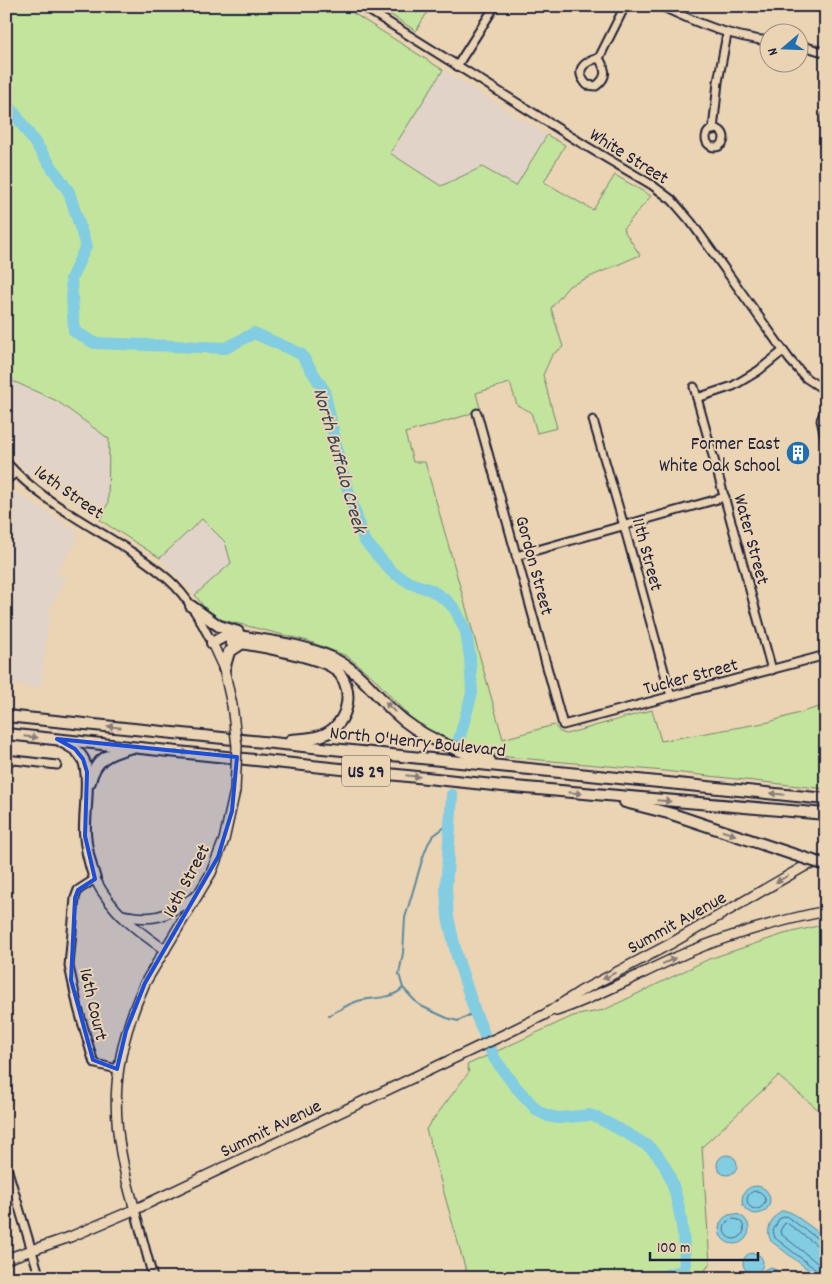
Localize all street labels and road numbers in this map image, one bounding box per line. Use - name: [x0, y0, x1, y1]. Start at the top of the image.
- street label: White Street: [583, 123, 673, 193]
- street label: 16th Street: [28, 460, 108, 528]
- street label: Water Street: [725, 492, 775, 588]
- street label: Gordon Street: [506, 513, 559, 619]
- street label: 11th Street: [623, 515, 668, 594]
- street label: Tucker Street: [640, 653, 741, 704]
- street label: North O'Henry Boulevard: [328, 721, 507, 766]
- road number: US 29: [342, 756, 390, 786]
- street label: 16th Street: [157, 840, 219, 923]
- street label: Summit Avenue: [623, 886, 732, 962]
- street label: 16th Court: [70, 966, 113, 1044]
- street label: Summit Avenue: [216, 1094, 327, 1166]

